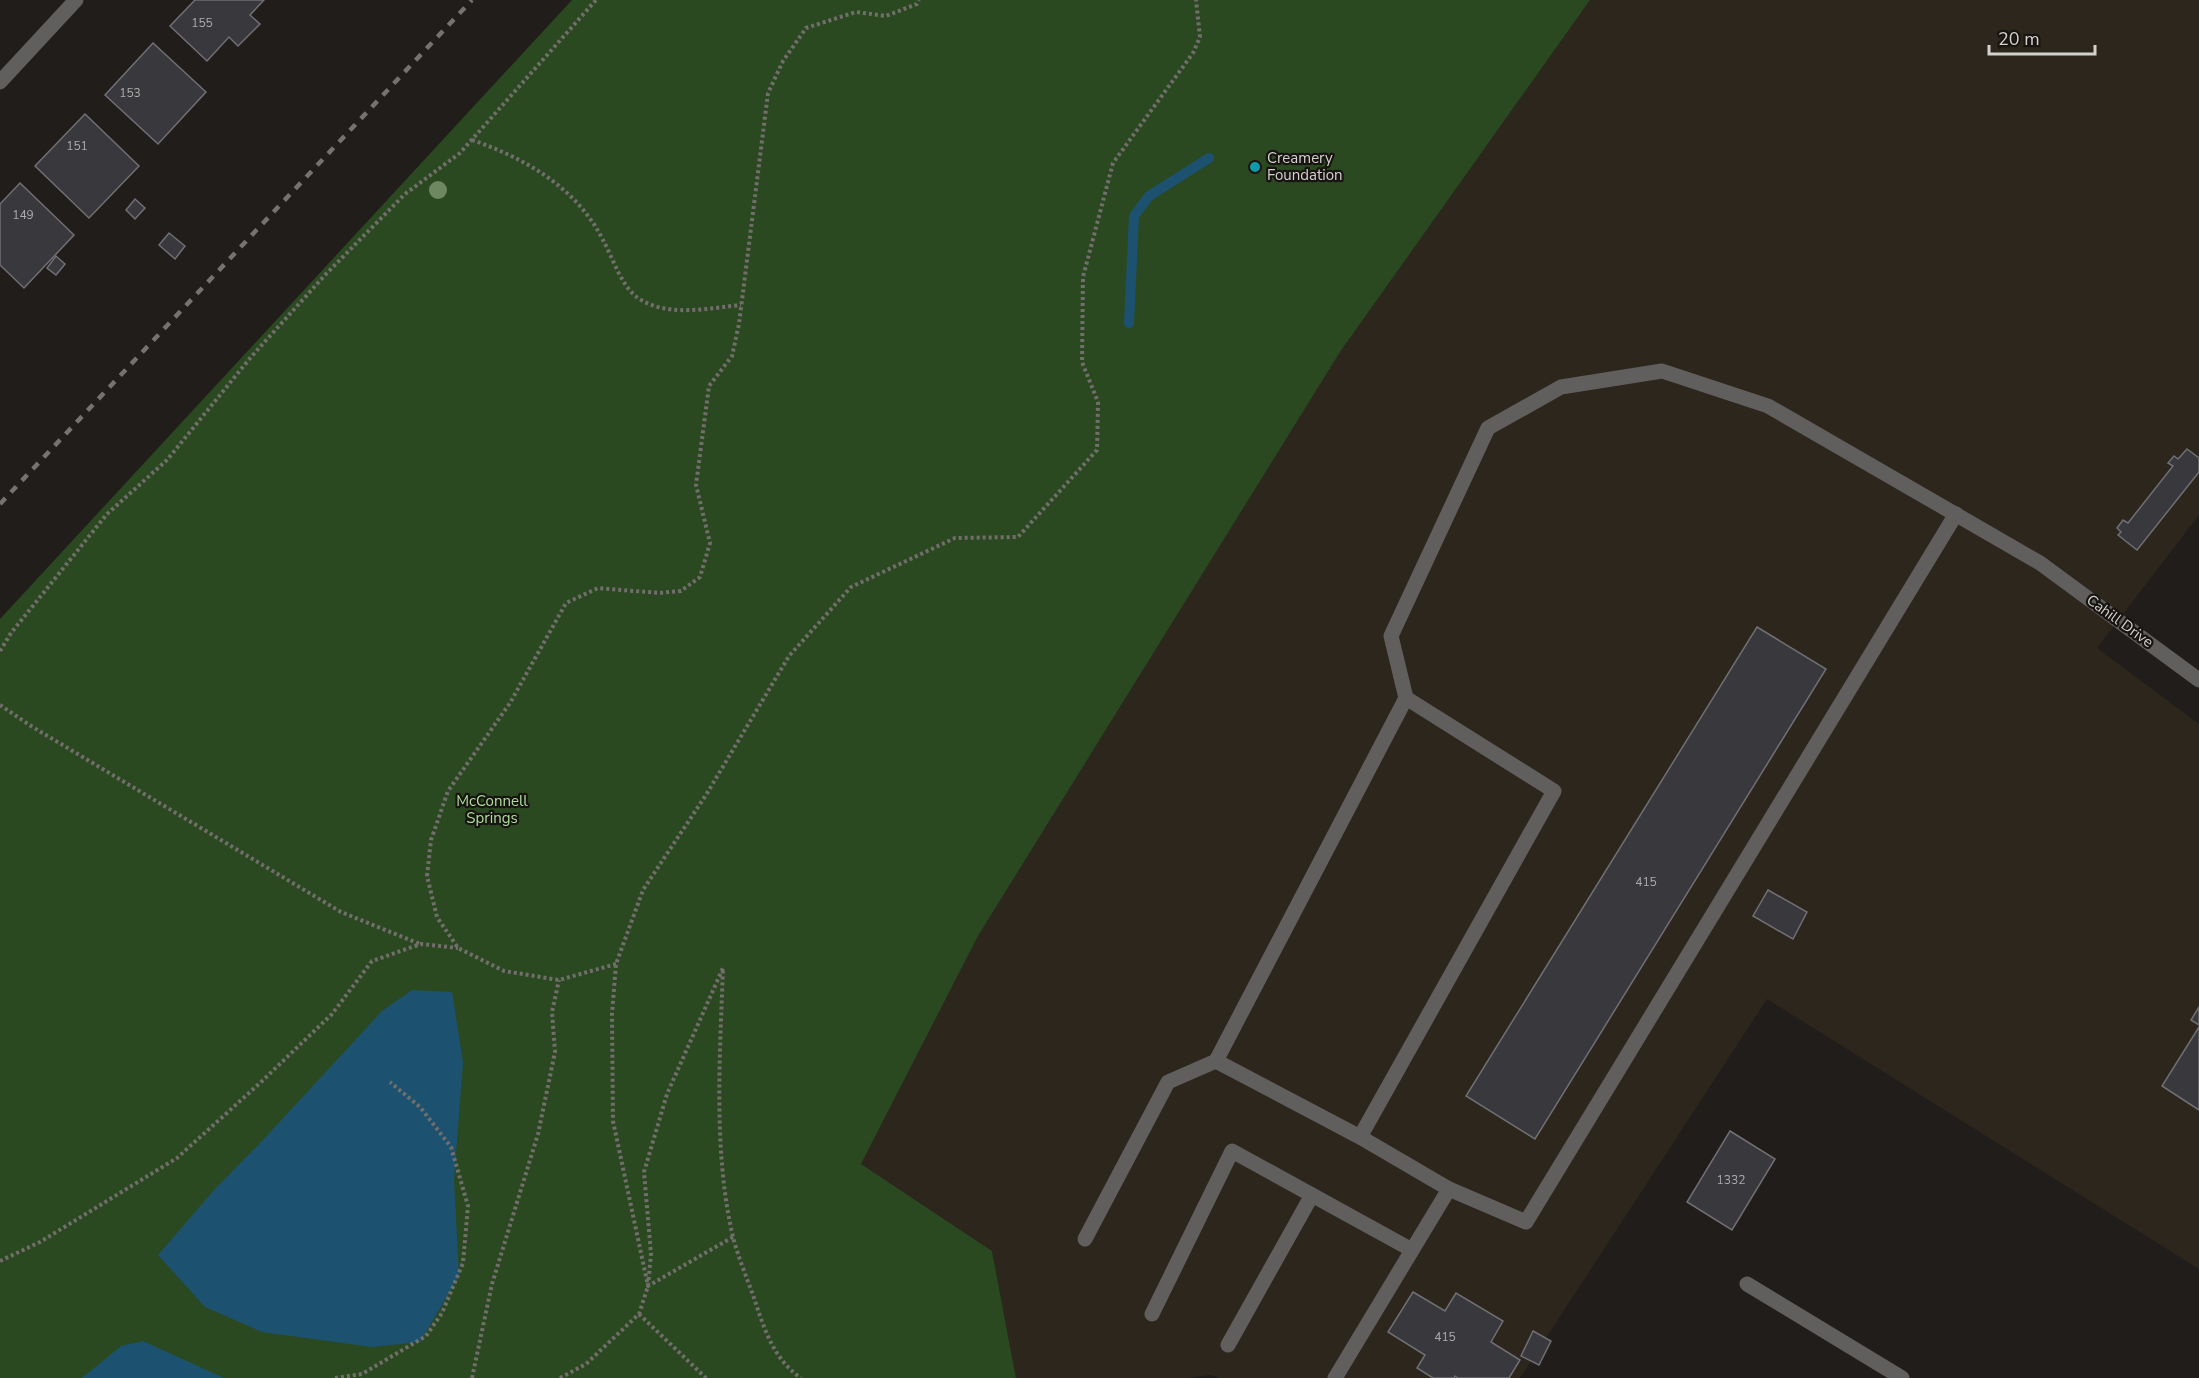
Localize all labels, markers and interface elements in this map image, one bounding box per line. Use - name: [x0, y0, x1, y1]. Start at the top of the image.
- house number: 155: [191, 15, 213, 31]
- scale bar: [1989, 18, 2096, 56]
- text: 20 m: [1998, 27, 2040, 51]
- house number: 153: [119, 85, 141, 101]
- house number: 151: [66, 138, 88, 154]
- place label: Creamery Foundation: [1267, 148, 1343, 185]
- marker: Creamery Foundation: [1248, 160, 1262, 174]
- house number: 149: [12, 207, 34, 223]
- street label: Cahill Drive: [2083, 590, 2157, 652]
- park label: McConnell Springs: [456, 791, 528, 828]
- house number: 415: [1635, 874, 1657, 890]
- house number: 1332: [1717, 1172, 1745, 1188]
- house number: 415: [1434, 1329, 1456, 1345]

